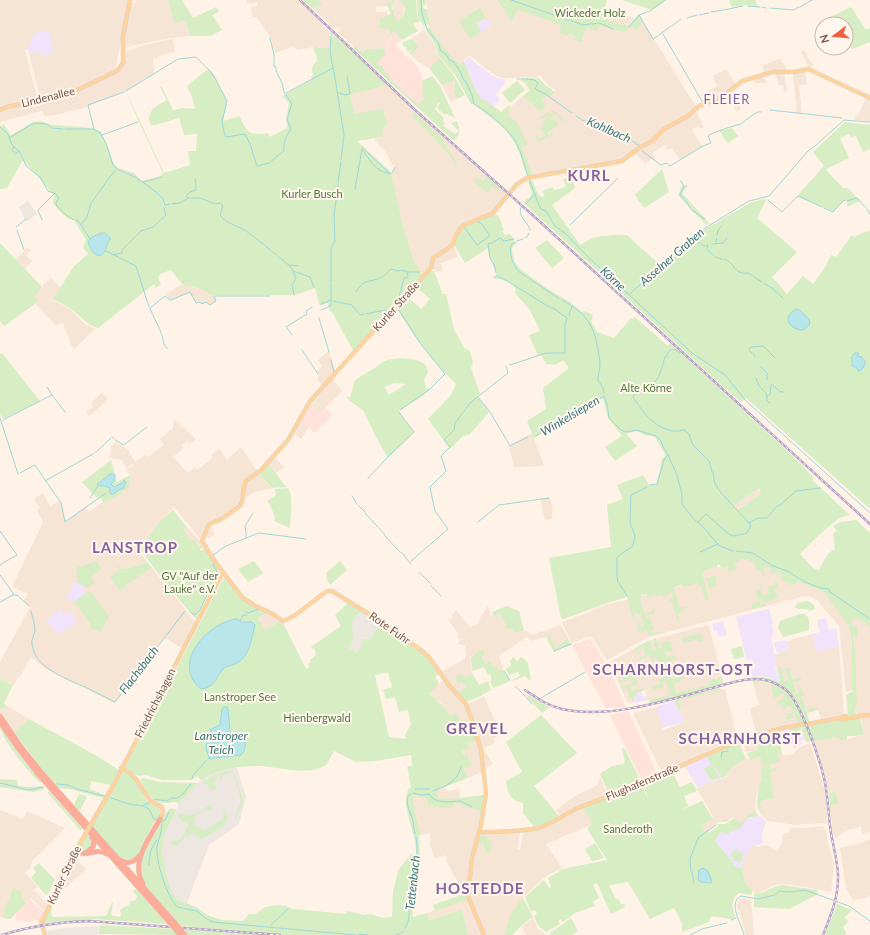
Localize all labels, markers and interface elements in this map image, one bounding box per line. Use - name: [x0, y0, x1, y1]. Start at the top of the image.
- park label: Wickeder Holz: [555, 6, 625, 19]
- north arrow: [814, 16, 854, 56]
- text: N: [816, 33, 831, 45]
- street label: Lindenallee: [20, 84, 76, 109]
- district label: FLEIER: [704, 91, 750, 107]
- water label: Kohlbach: [585, 113, 634, 146]
- district label: KURL: [568, 166, 610, 184]
- park label: Kurler Busch: [281, 187, 343, 200]
- water label: Asselner Graben: [635, 224, 707, 289]
- water label: Körne: [597, 263, 629, 294]
- street label: Kurler Straße: [370, 278, 422, 334]
- park label: Alte Körne: [620, 381, 672, 394]
- water label: Winkelsiepen: [538, 392, 602, 439]
- district label: LANSTROP: [92, 538, 178, 556]
- park label: GV "Auf der Lauke" e.V.: [161, 569, 219, 595]
- street label: Rote Fuhr: [367, 609, 413, 646]
- water label: Flachsbach: [116, 643, 161, 697]
- district label: SCHARNHORST-OST: [593, 660, 753, 678]
- street label: Friedrichshagen: [131, 666, 178, 740]
- park label: Lanstroper See: [204, 690, 276, 703]
- park label: Hienbergwald: [283, 711, 351, 724]
- district label: GREVEL: [446, 719, 508, 737]
- water label: Lanstroper Teich: [194, 728, 249, 757]
- district label: SCHARNHORST: [679, 729, 801, 747]
- street label: Flughafenstraße: [603, 760, 680, 803]
- park label: Sanderoth: [603, 822, 653, 835]
- street label: Kurler Straße: [44, 843, 83, 906]
- water label: Tettenbach: [402, 855, 423, 911]
- district label: HOSTEDDE: [436, 879, 524, 897]

